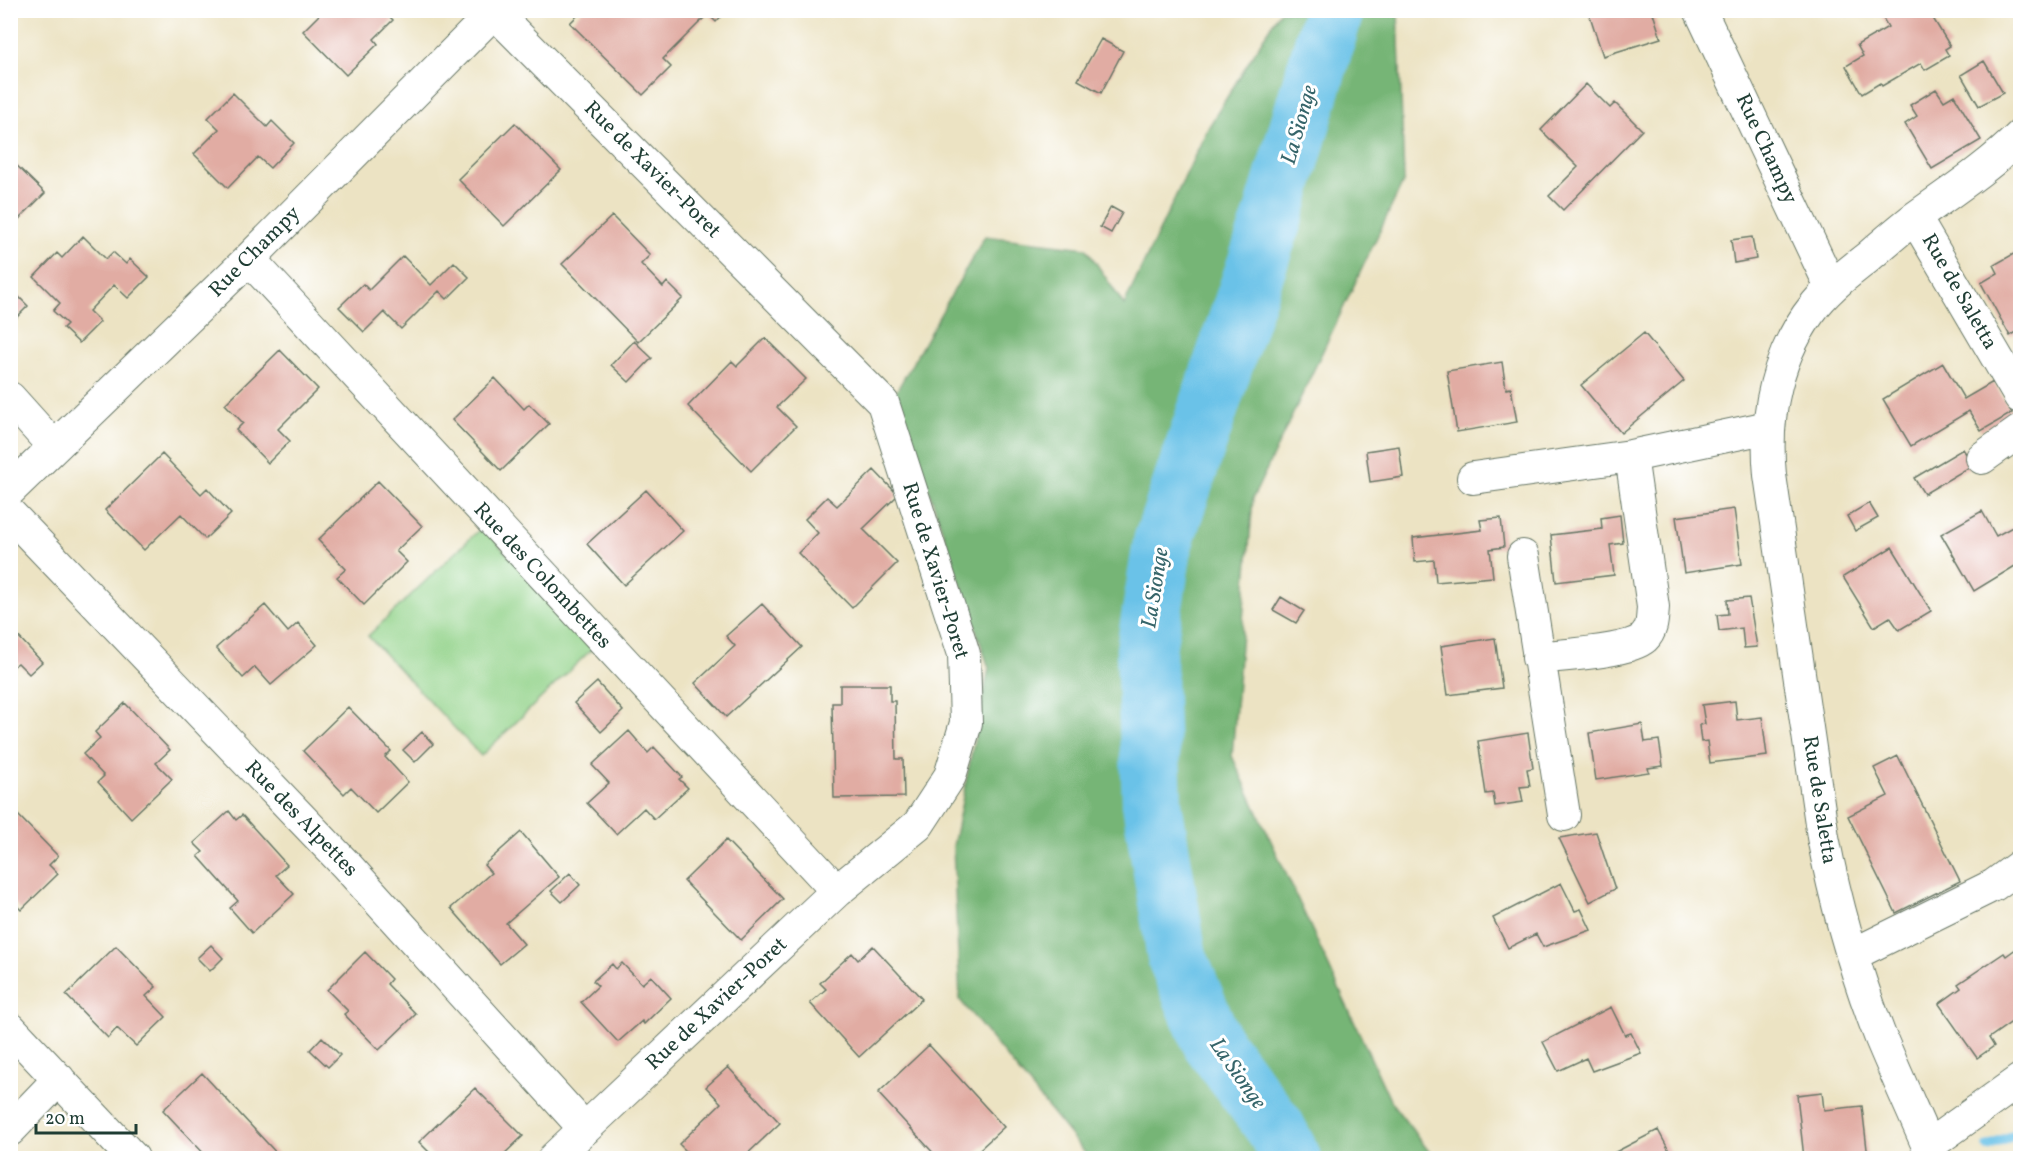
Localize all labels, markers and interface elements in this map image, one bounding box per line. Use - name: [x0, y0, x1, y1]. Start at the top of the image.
- water label: La Sionge: [1274, 82, 1326, 168]
- street label: Rue Champy: [1728, 89, 1805, 210]
- street label: Rue de Xavier-Poret: [577, 95, 727, 245]
- street label: Rue Champy: [203, 199, 308, 304]
- street label: Rue de Saletta: [1914, 229, 2004, 355]
- street label: Rue de Xavier-Poret: [894, 479, 976, 663]
- street label: Rue des Colombettes: [466, 496, 618, 656]
- water label: La Sionge: [1134, 546, 1178, 630]
- street label: Rue de Saletta: [1795, 734, 1843, 866]
- street label: Rue des Alpettes: [238, 754, 364, 884]
- street label: Rue de Xavier-Poret: [640, 931, 794, 1077]
- water label: La Sionge: [1201, 1032, 1273, 1116]
- scale bar: [36, 1097, 136, 1135]
- text: 20 m: [45, 1107, 85, 1132]

